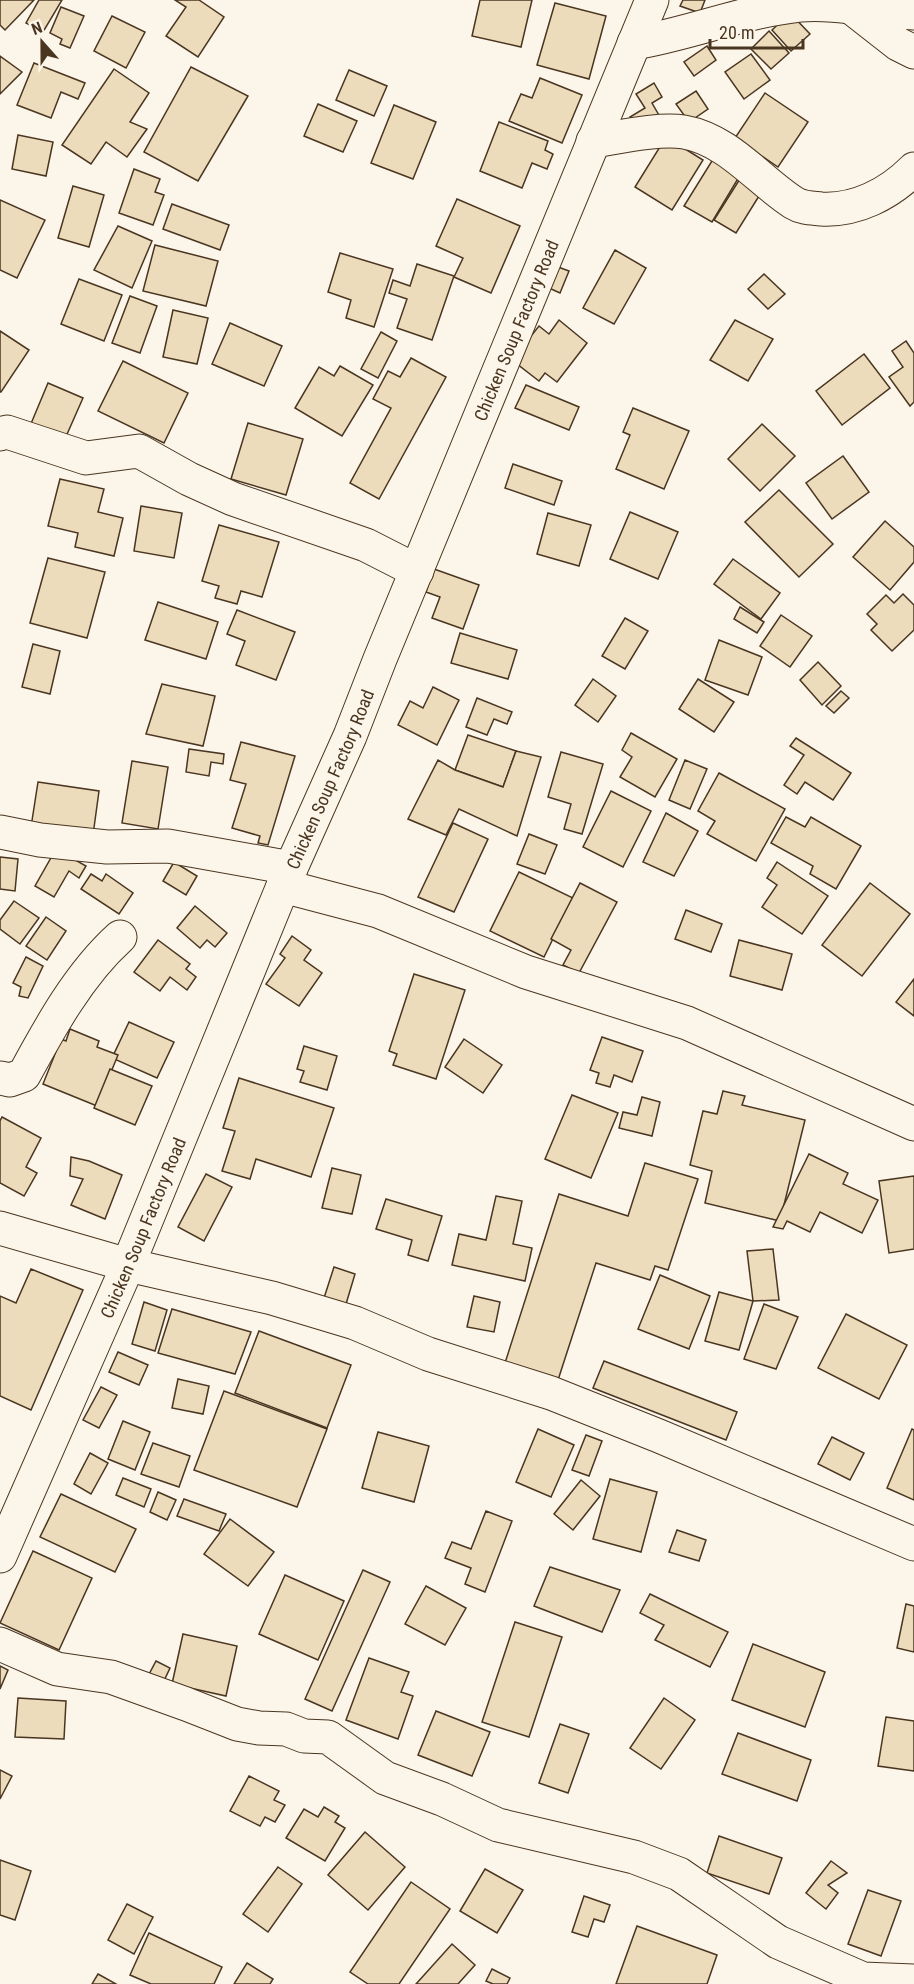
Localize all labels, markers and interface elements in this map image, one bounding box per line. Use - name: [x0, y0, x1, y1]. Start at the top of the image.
- north arrow: [12, 12, 72, 72]
- scale bar: [710, 12, 803, 50]
- text: N: [29, 18, 45, 39]
- text: 20 m: [719, 22, 754, 43]
- street label: Chicken Soup Factory Road: [469, 237, 562, 424]
- street label: Chicken Soup Factory Road: [281, 686, 378, 872]
- street label: Chicken Soup Factory Road: [96, 1134, 190, 1321]

